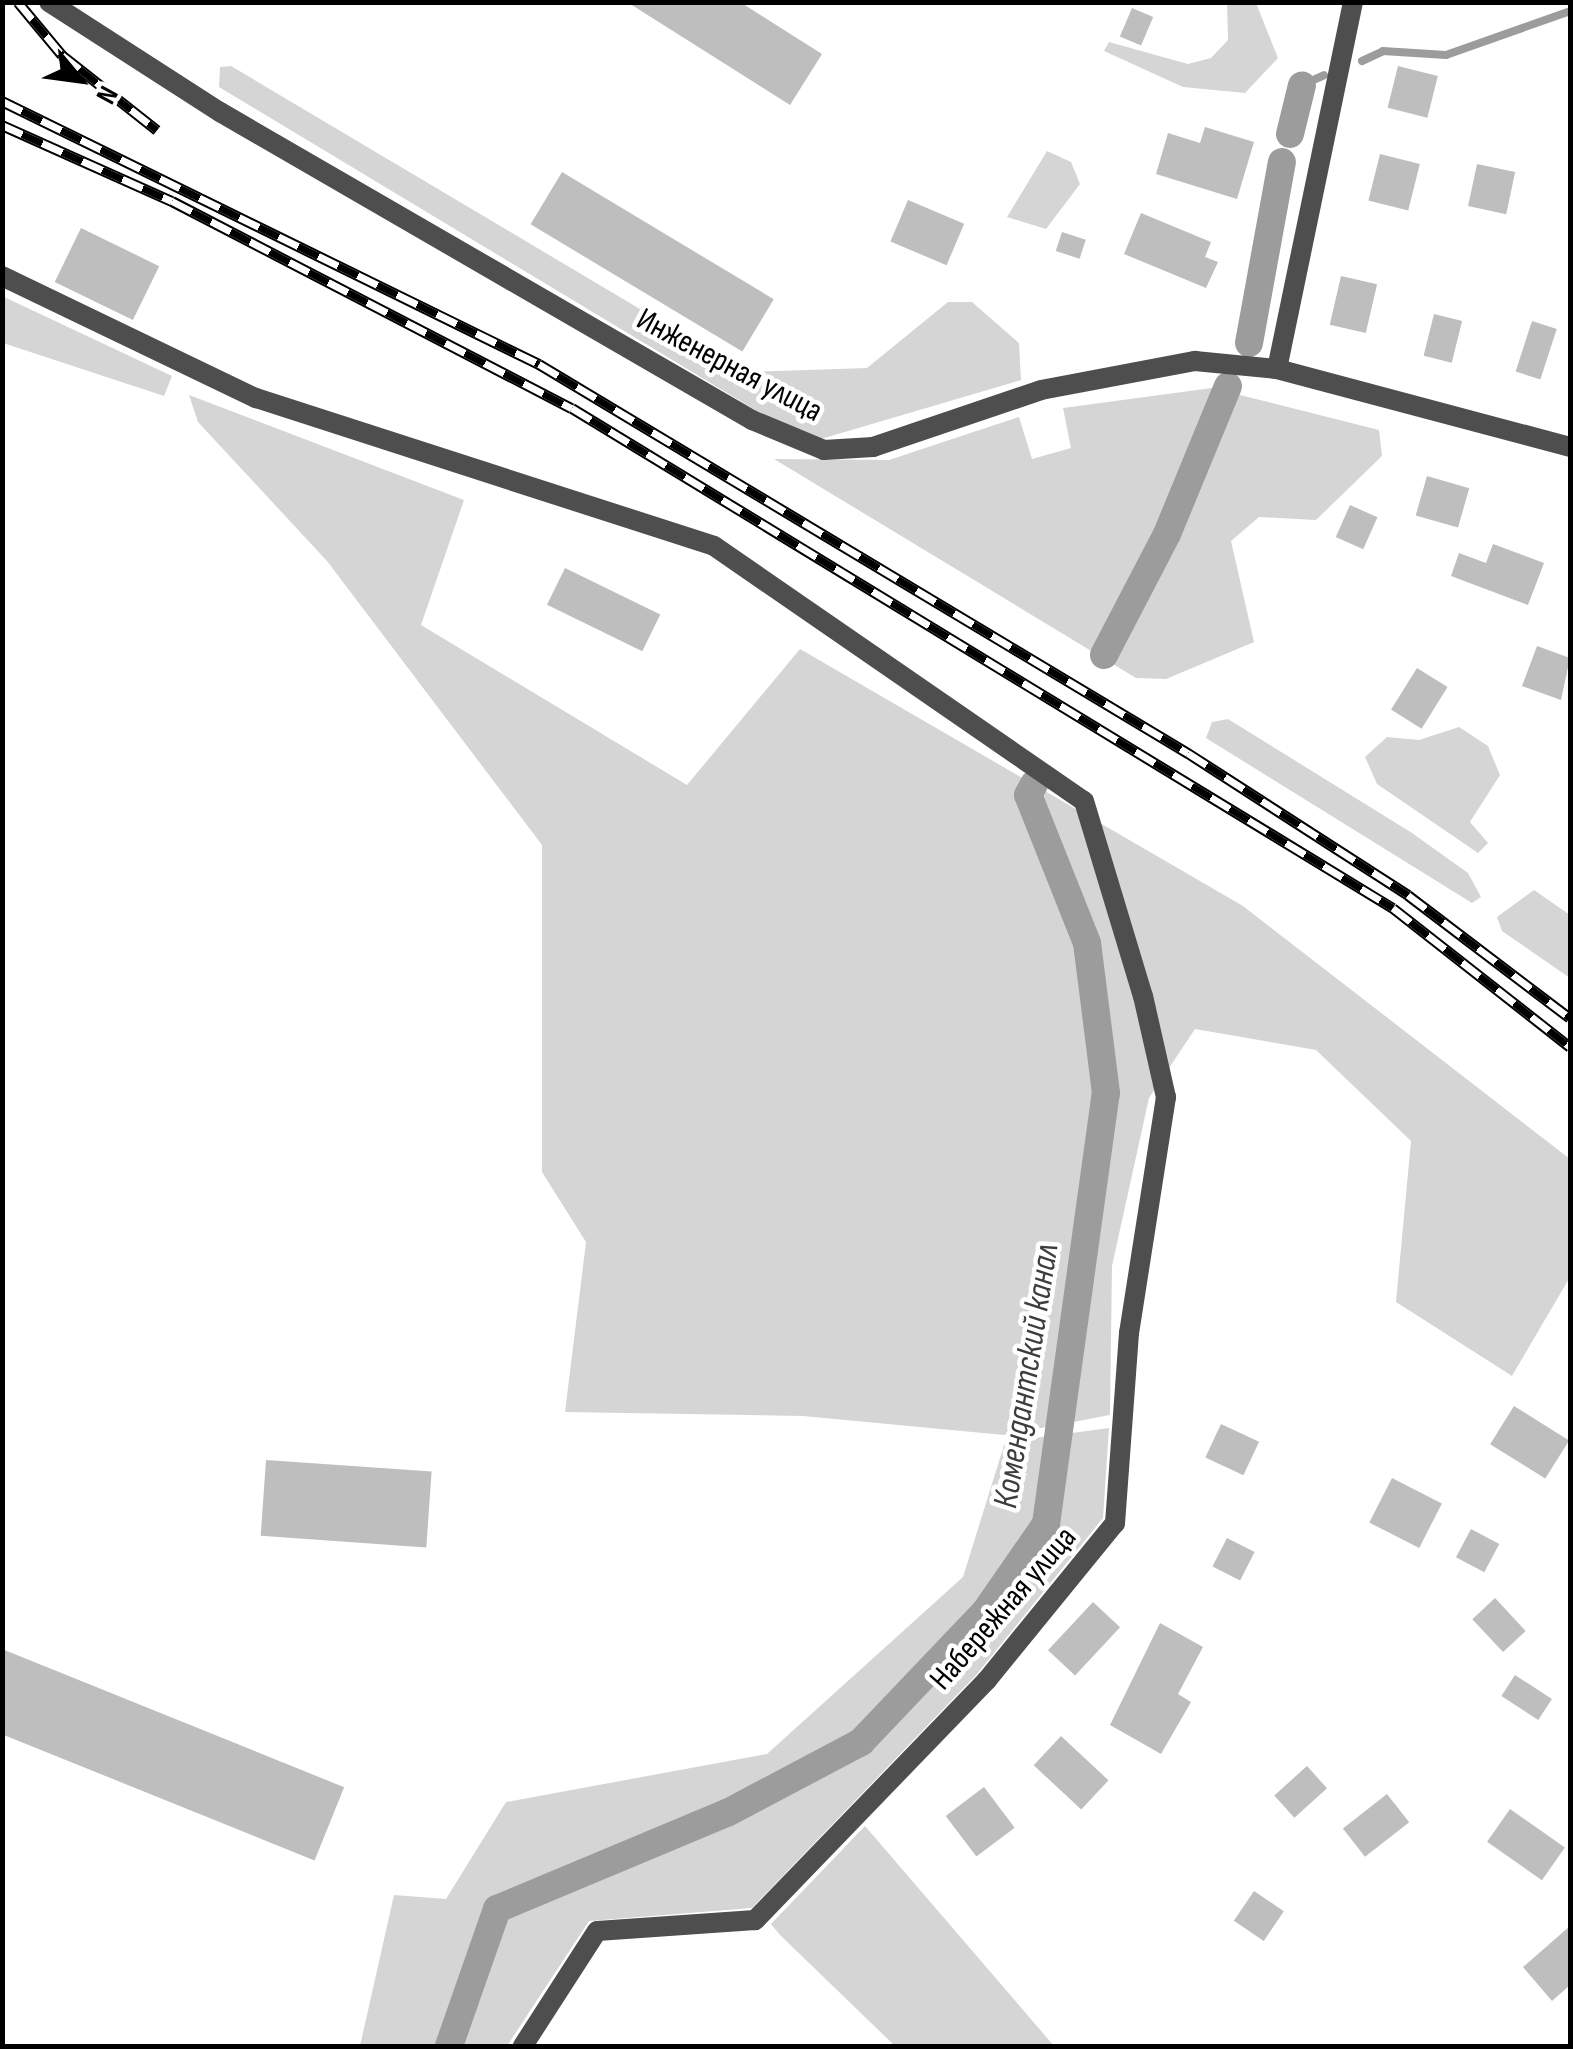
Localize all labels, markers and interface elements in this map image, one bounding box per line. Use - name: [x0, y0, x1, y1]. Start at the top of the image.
- north arrow: [30, 30, 130, 130]
- text: N: [89, 80, 125, 109]
- street label: Инженерная улица: [630, 301, 828, 431]
- water label: Комендантский канал: [985, 1241, 1069, 1511]
- street label: Набережная улица: [923, 1519, 1085, 1699]

